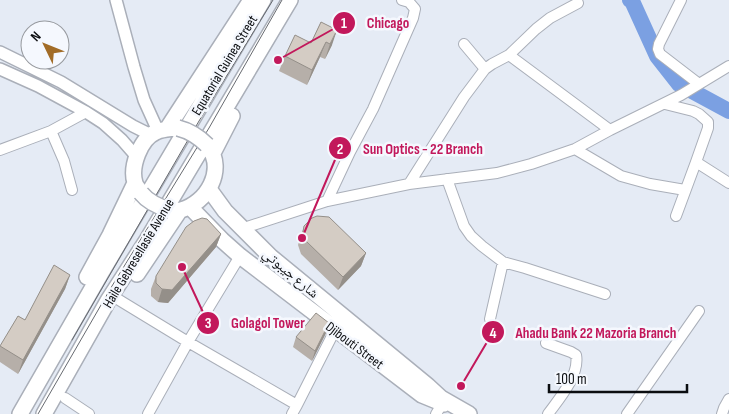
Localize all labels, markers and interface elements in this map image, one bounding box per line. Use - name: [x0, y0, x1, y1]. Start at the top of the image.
- callout: Chicago: [332, 8, 419, 38]
- street label: Equatorial Guinea Street: [188, 12, 261, 118]
- text: 1: [341, 14, 347, 33]
- text: Chicago: [367, 14, 409, 33]
- north arrow: [20, 20, 70, 70]
- text: N: [27, 28, 45, 45]
- callout: Sun Optics - 22 Branch: [328, 133, 493, 163]
- text: 2: [337, 140, 343, 159]
- text: Sun Optics - 22 Branch: [363, 140, 483, 159]
- street label: Haile Gebresellasie Avenue: [99, 196, 178, 311]
- street label: شارع جيبوتي: [258, 245, 322, 304]
- callout: Golagol Tower: [196, 308, 315, 338]
- text: 3: [205, 314, 212, 333]
- text: Golagol Tower: [231, 314, 305, 333]
- callout: Ahadu Bank 22 Mazoria Branch: [481, 317, 687, 347]
- street label: Djibouti Street: [322, 318, 387, 373]
- text: 4: [490, 324, 497, 343]
- text: Ahadu Bank 22 Mazoria Branch: [515, 324, 676, 343]
- scale bar: [549, 362, 686, 394]
- text: 100 m: [556, 370, 587, 389]

